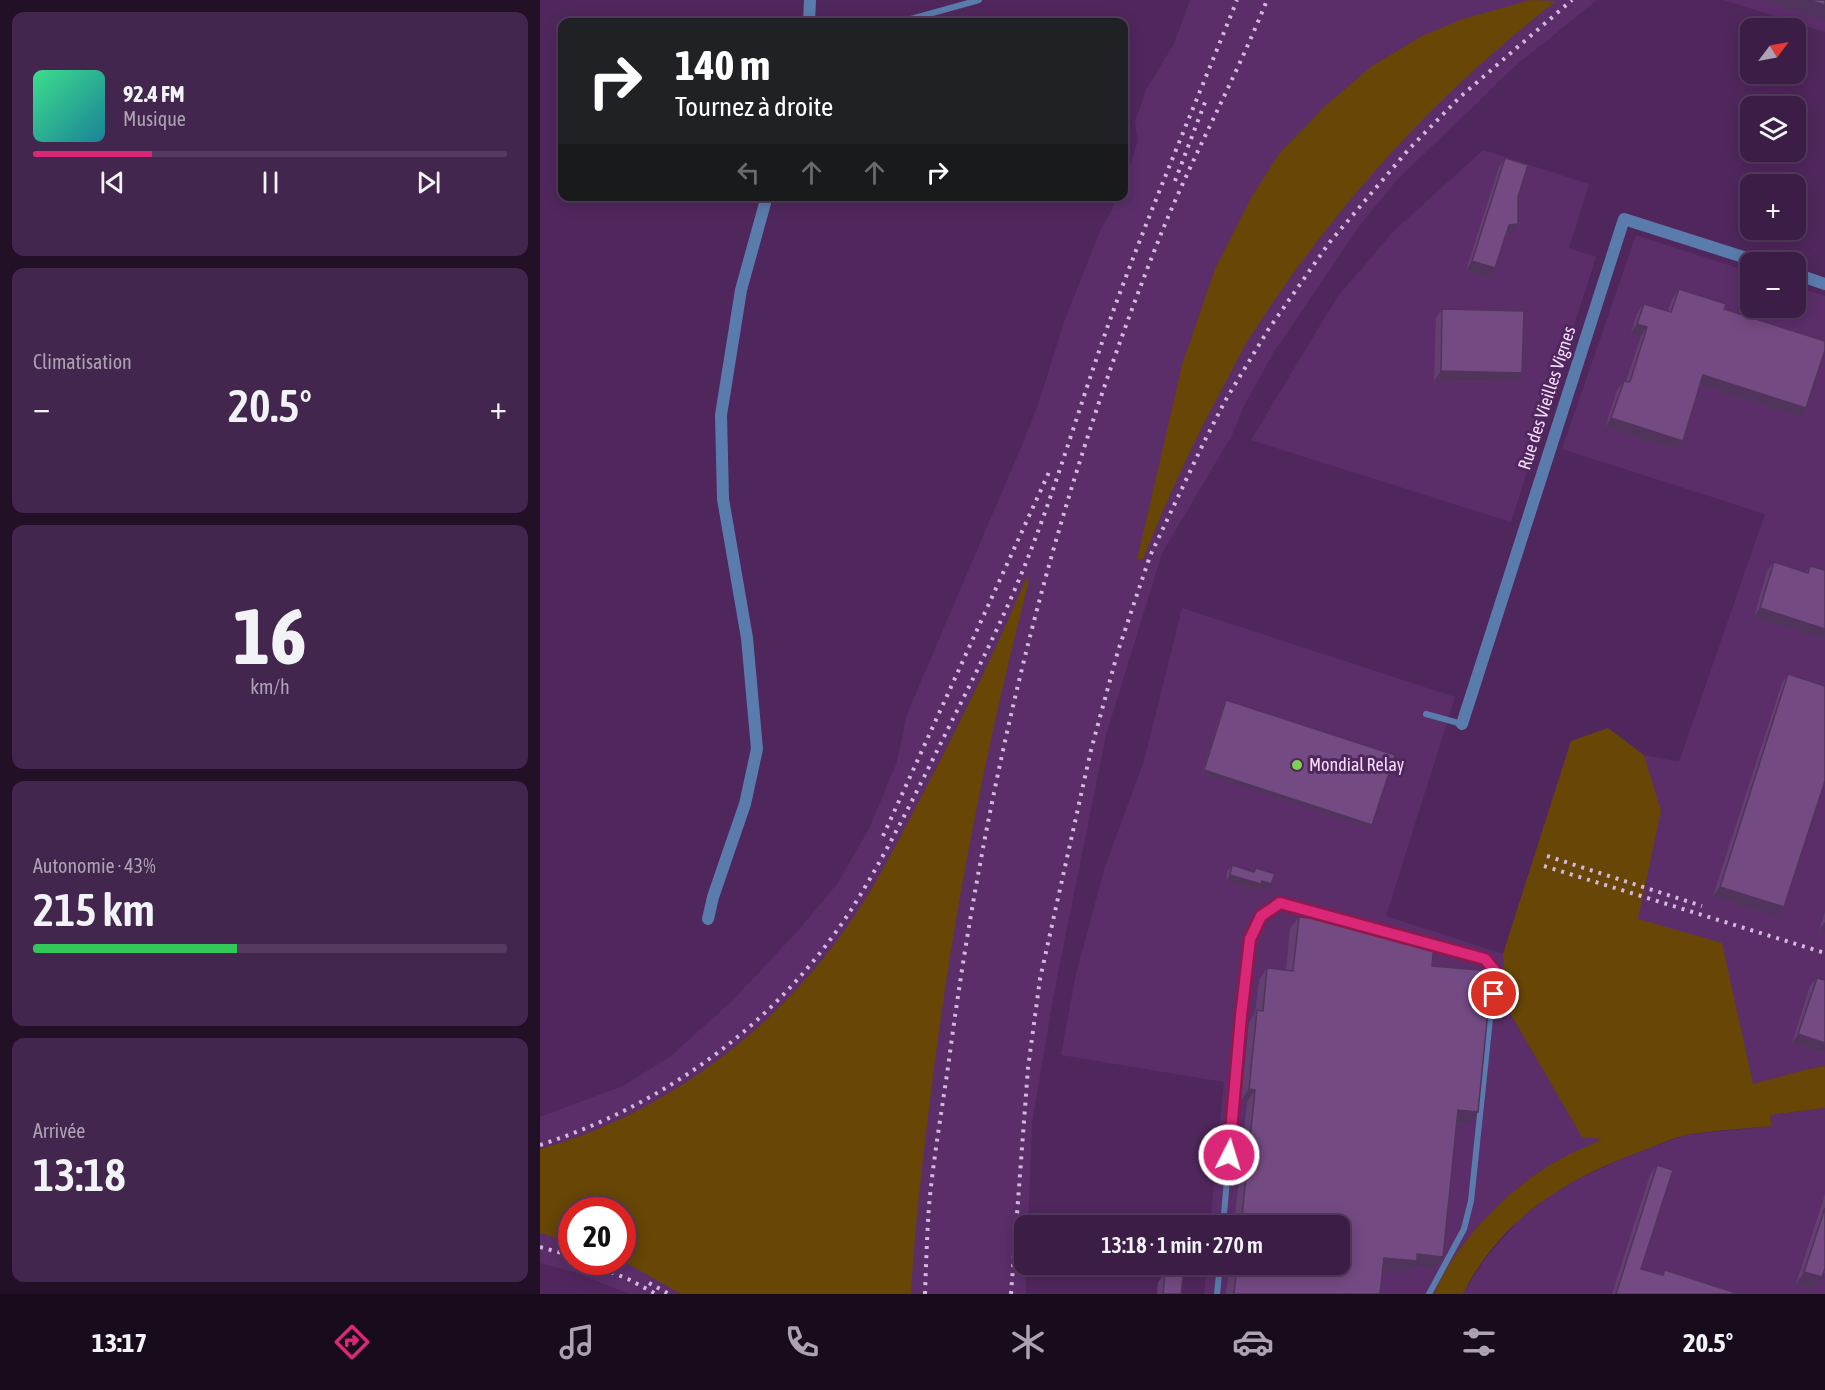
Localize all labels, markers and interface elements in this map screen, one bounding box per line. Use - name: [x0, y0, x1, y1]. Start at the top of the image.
- north arrow: [1740, 18, 1806, 84]
- map controls: [1740, 18, 1806, 318]
- text: 140 m: [675, 41, 770, 89]
- icon: right: [576, 42, 654, 120]
- text: 92.4 FM: [123, 81, 185, 107]
- text: Tournez à droite: [675, 91, 833, 122]
- button: layers: [1740, 96, 1806, 162]
- text: Musique: [123, 107, 186, 130]
- icon: left: [732, 156, 765, 189]
- icon: ahead: [795, 156, 828, 189]
- icon: ahead: [858, 156, 891, 189]
- icon: right: [921, 156, 954, 189]
- icon: previous: [96, 166, 129, 199]
- icon: pause: [254, 166, 287, 199]
- icon: next: [412, 166, 445, 199]
- button: +: [1740, 174, 1806, 240]
- button: −: [1740, 252, 1806, 318]
- street label: Rue des Vieilles Vignes: [1513, 324, 1580, 472]
- text: Climatisation: [33, 350, 132, 373]
- text: 20.5°: [228, 380, 312, 432]
- text: −: [33, 388, 50, 426]
- text: +: [490, 388, 507, 426]
- text: 16: [233, 591, 307, 681]
- text: km/h: [250, 675, 290, 698]
- place label: Mondial Relay: [1309, 754, 1404, 775]
- marker: Mondial Relay: [1290, 758, 1304, 772]
- text: Autonomie · 43%: [33, 854, 156, 877]
- text: 215 km: [33, 884, 155, 936]
- pin: [1468, 968, 1519, 1019]
- icon: arrive: [1477, 977, 1510, 1010]
- text: Arrivée: [33, 1119, 85, 1142]
- position arrow: [1197, 1123, 1261, 1187]
- text: 13:18: [33, 1149, 126, 1201]
- speed limit sign: 20: [558, 1197, 636, 1275]
- text: 13:18 · 1 min · 270 m: [1101, 1232, 1263, 1258]
- icon: directions: [331, 1321, 373, 1363]
- icon: music: [556, 1321, 598, 1363]
- icon: phone: [781, 1321, 823, 1363]
- icon: climate: [1007, 1321, 1049, 1363]
- icon: car: [1232, 1321, 1274, 1363]
- icon: filters: [1458, 1321, 1500, 1363]
- text: 13:17: [92, 1327, 147, 1358]
- text: 20.5°: [1683, 1327, 1733, 1358]

